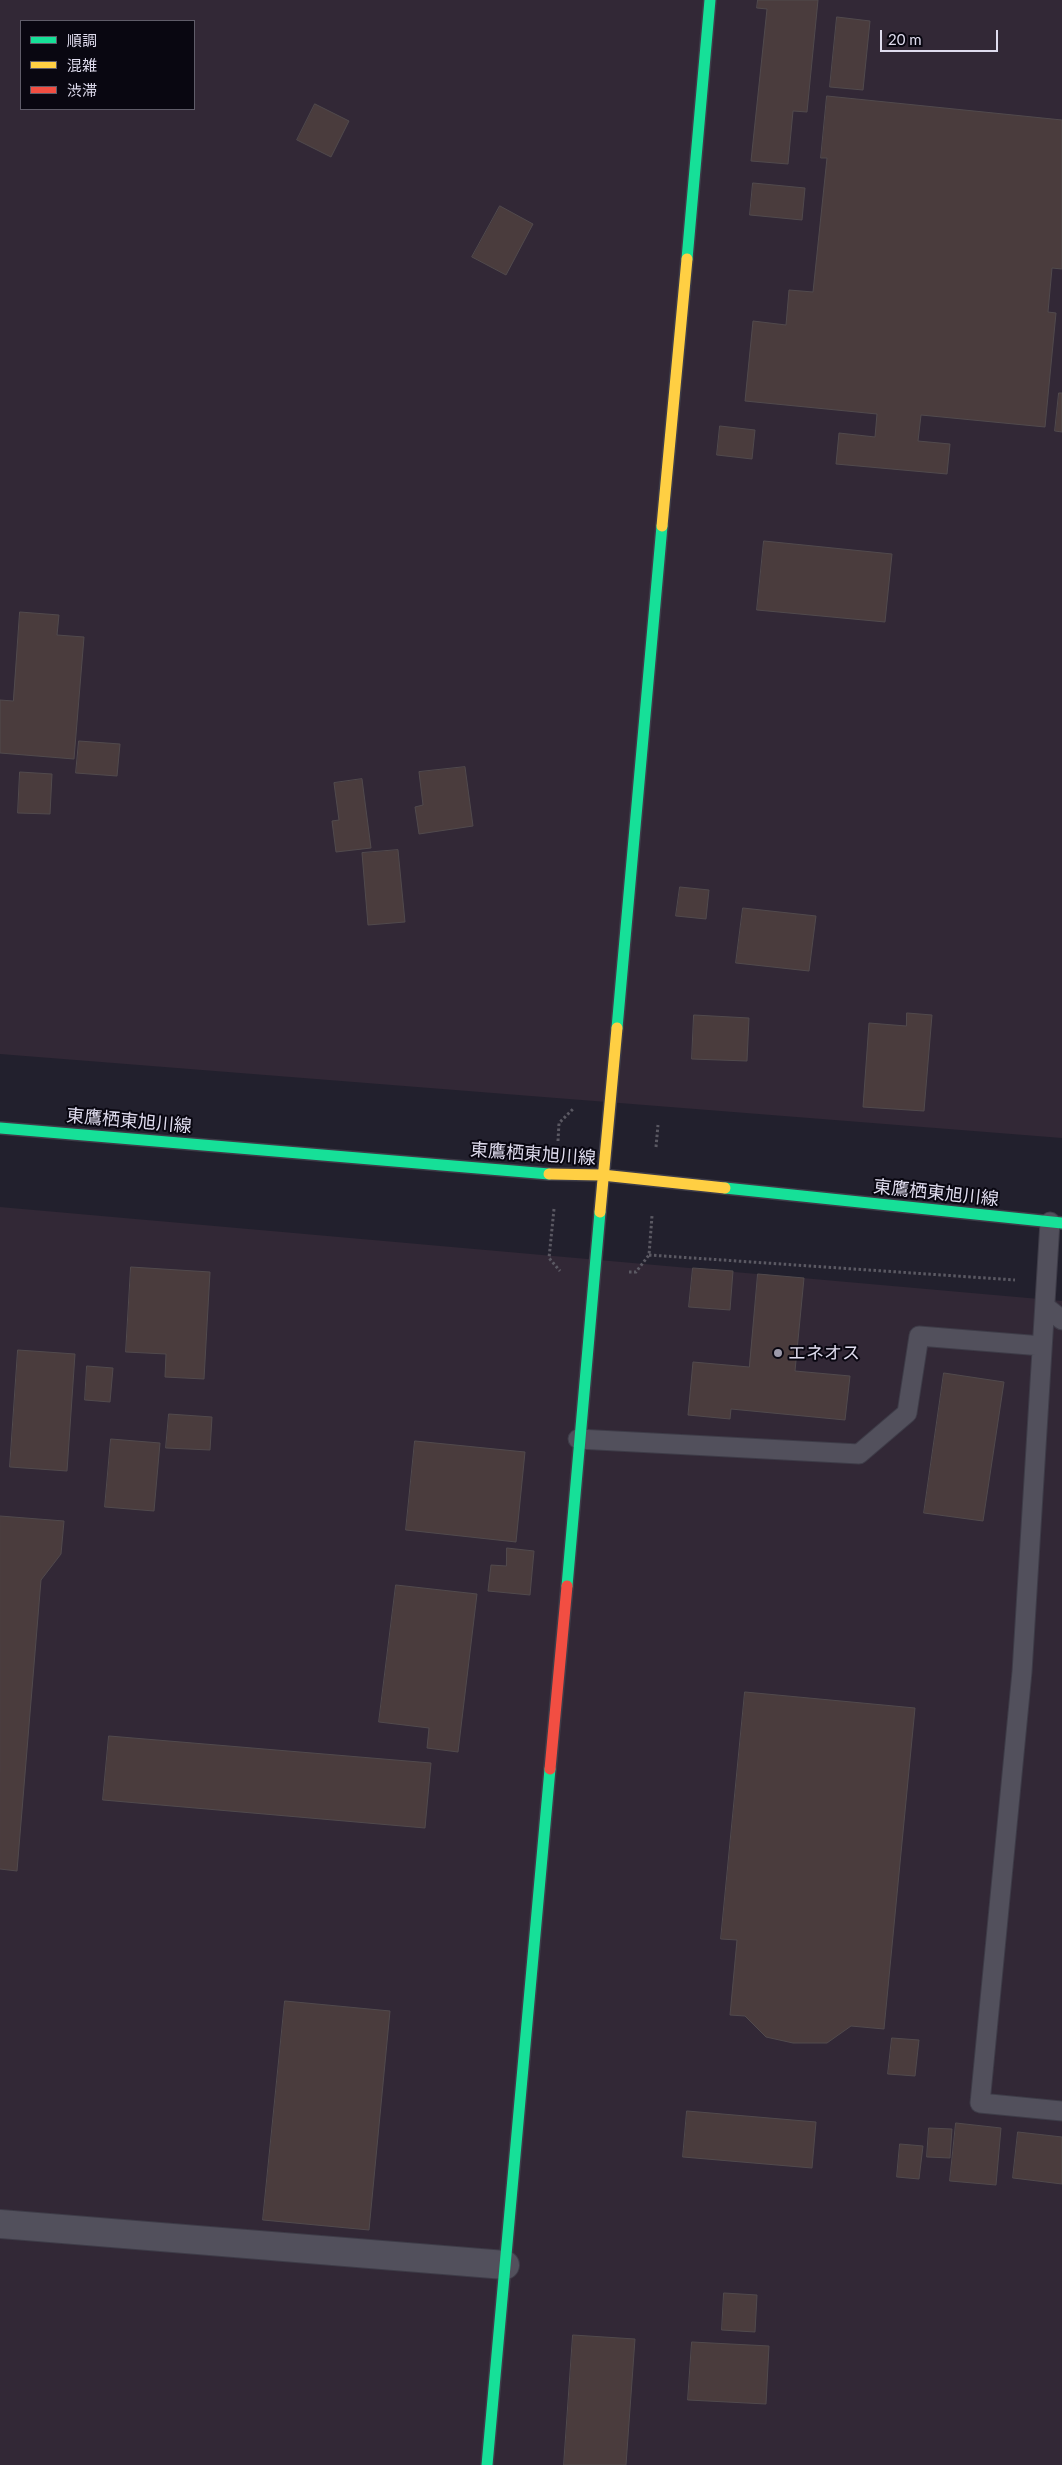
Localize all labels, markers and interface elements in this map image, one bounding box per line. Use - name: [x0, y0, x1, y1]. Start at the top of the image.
- legend: [20, 20, 195, 110]
- scale bar: [882, 20, 1000, 52]
- text: 20 m: [888, 30, 922, 48]
- text: 順調: [67, 31, 97, 49]
- text: 混雑: [67, 56, 97, 74]
- text: 渋滞: [67, 81, 97, 99]
- street label: 東鷹栖東旭川線: [65, 1105, 193, 1137]
- street label: 東鷹栖東旭川線: [469, 1139, 597, 1169]
- street label: 東鷹栖東旭川線: [872, 1176, 1000, 1210]
- place label: エネオス: [788, 1342, 860, 1364]
- marker: エネオス: [772, 1347, 784, 1359]

